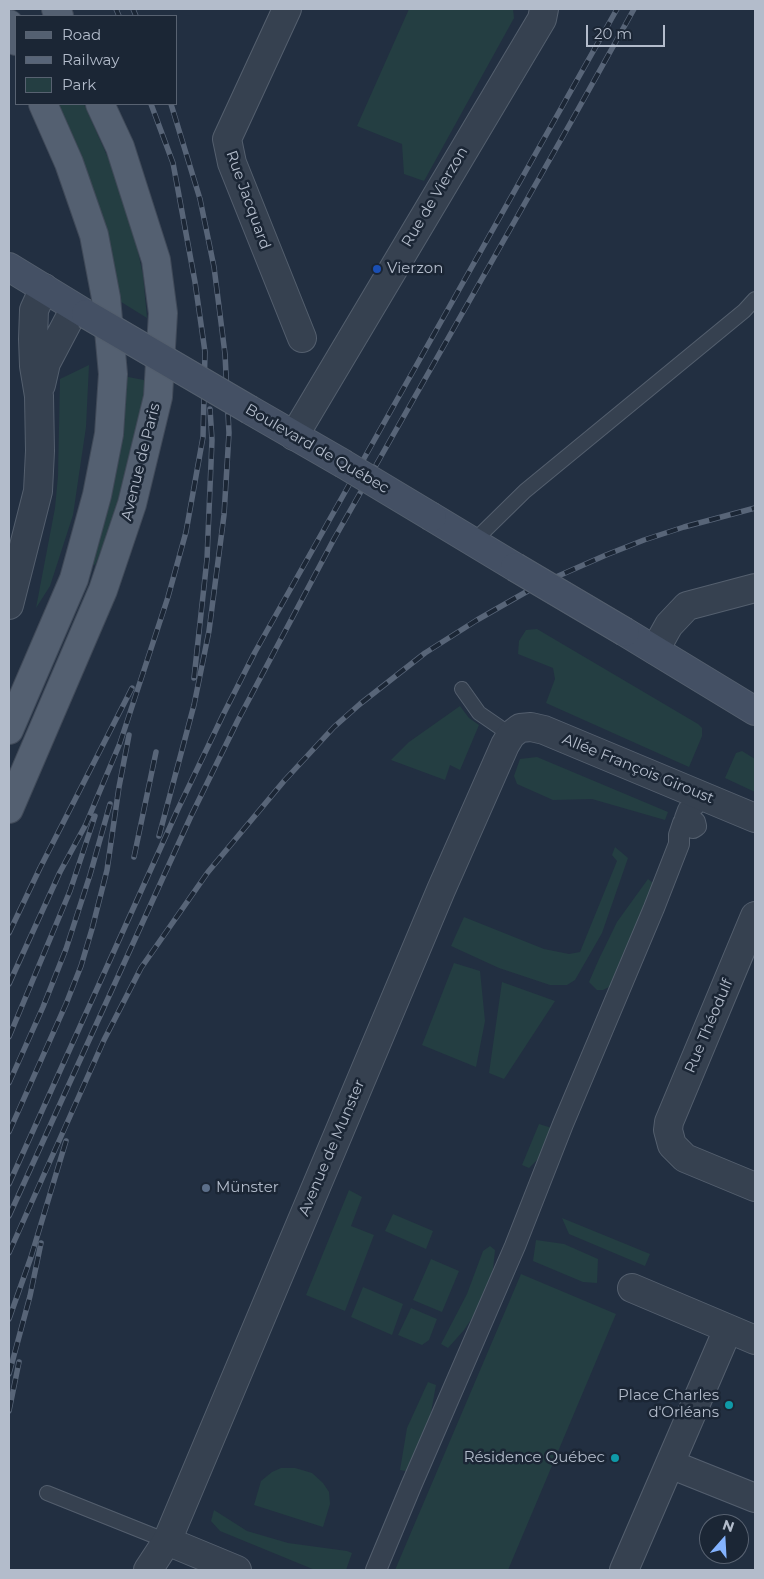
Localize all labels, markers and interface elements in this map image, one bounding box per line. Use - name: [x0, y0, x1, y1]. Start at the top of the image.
- legend: [15, 15, 178, 105]
- scale bar: [589, 15, 668, 47]
- text: 20 m: [594, 24, 632, 43]
- text: Road: [62, 25, 101, 44]
- text: Railway: [62, 50, 119, 69]
- text: Park: [62, 75, 96, 94]
- street label: Rue de Vierzon: [398, 144, 472, 250]
- street label: Rue Jacquard: [222, 148, 274, 252]
- place label: Vierzon: [387, 260, 443, 278]
- marker: Vierzon: [371, 263, 383, 275]
- street label: Boulevard de Québec: [242, 400, 392, 498]
- street label: Avenue de Paris: [118, 401, 164, 523]
- street label: Allée François Giroust: [560, 730, 716, 808]
- street label: Rue Théodulf: [681, 976, 737, 1076]
- street label: Avenue de Munster: [295, 1077, 369, 1219]
- place label: Münster: [216, 1179, 279, 1197]
- marker: Münster: [200, 1182, 212, 1194]
- place label: Place Charles d'Orléans: [618, 1387, 719, 1422]
- marker: Place Charles d'Orléans: [723, 1399, 735, 1411]
- place label: Résidence Québec: [464, 1449, 605, 1467]
- marker: Résidence Québec: [609, 1452, 621, 1464]
- north arrow: [699, 1514, 749, 1564]
- text: N: [720, 1515, 737, 1536]

